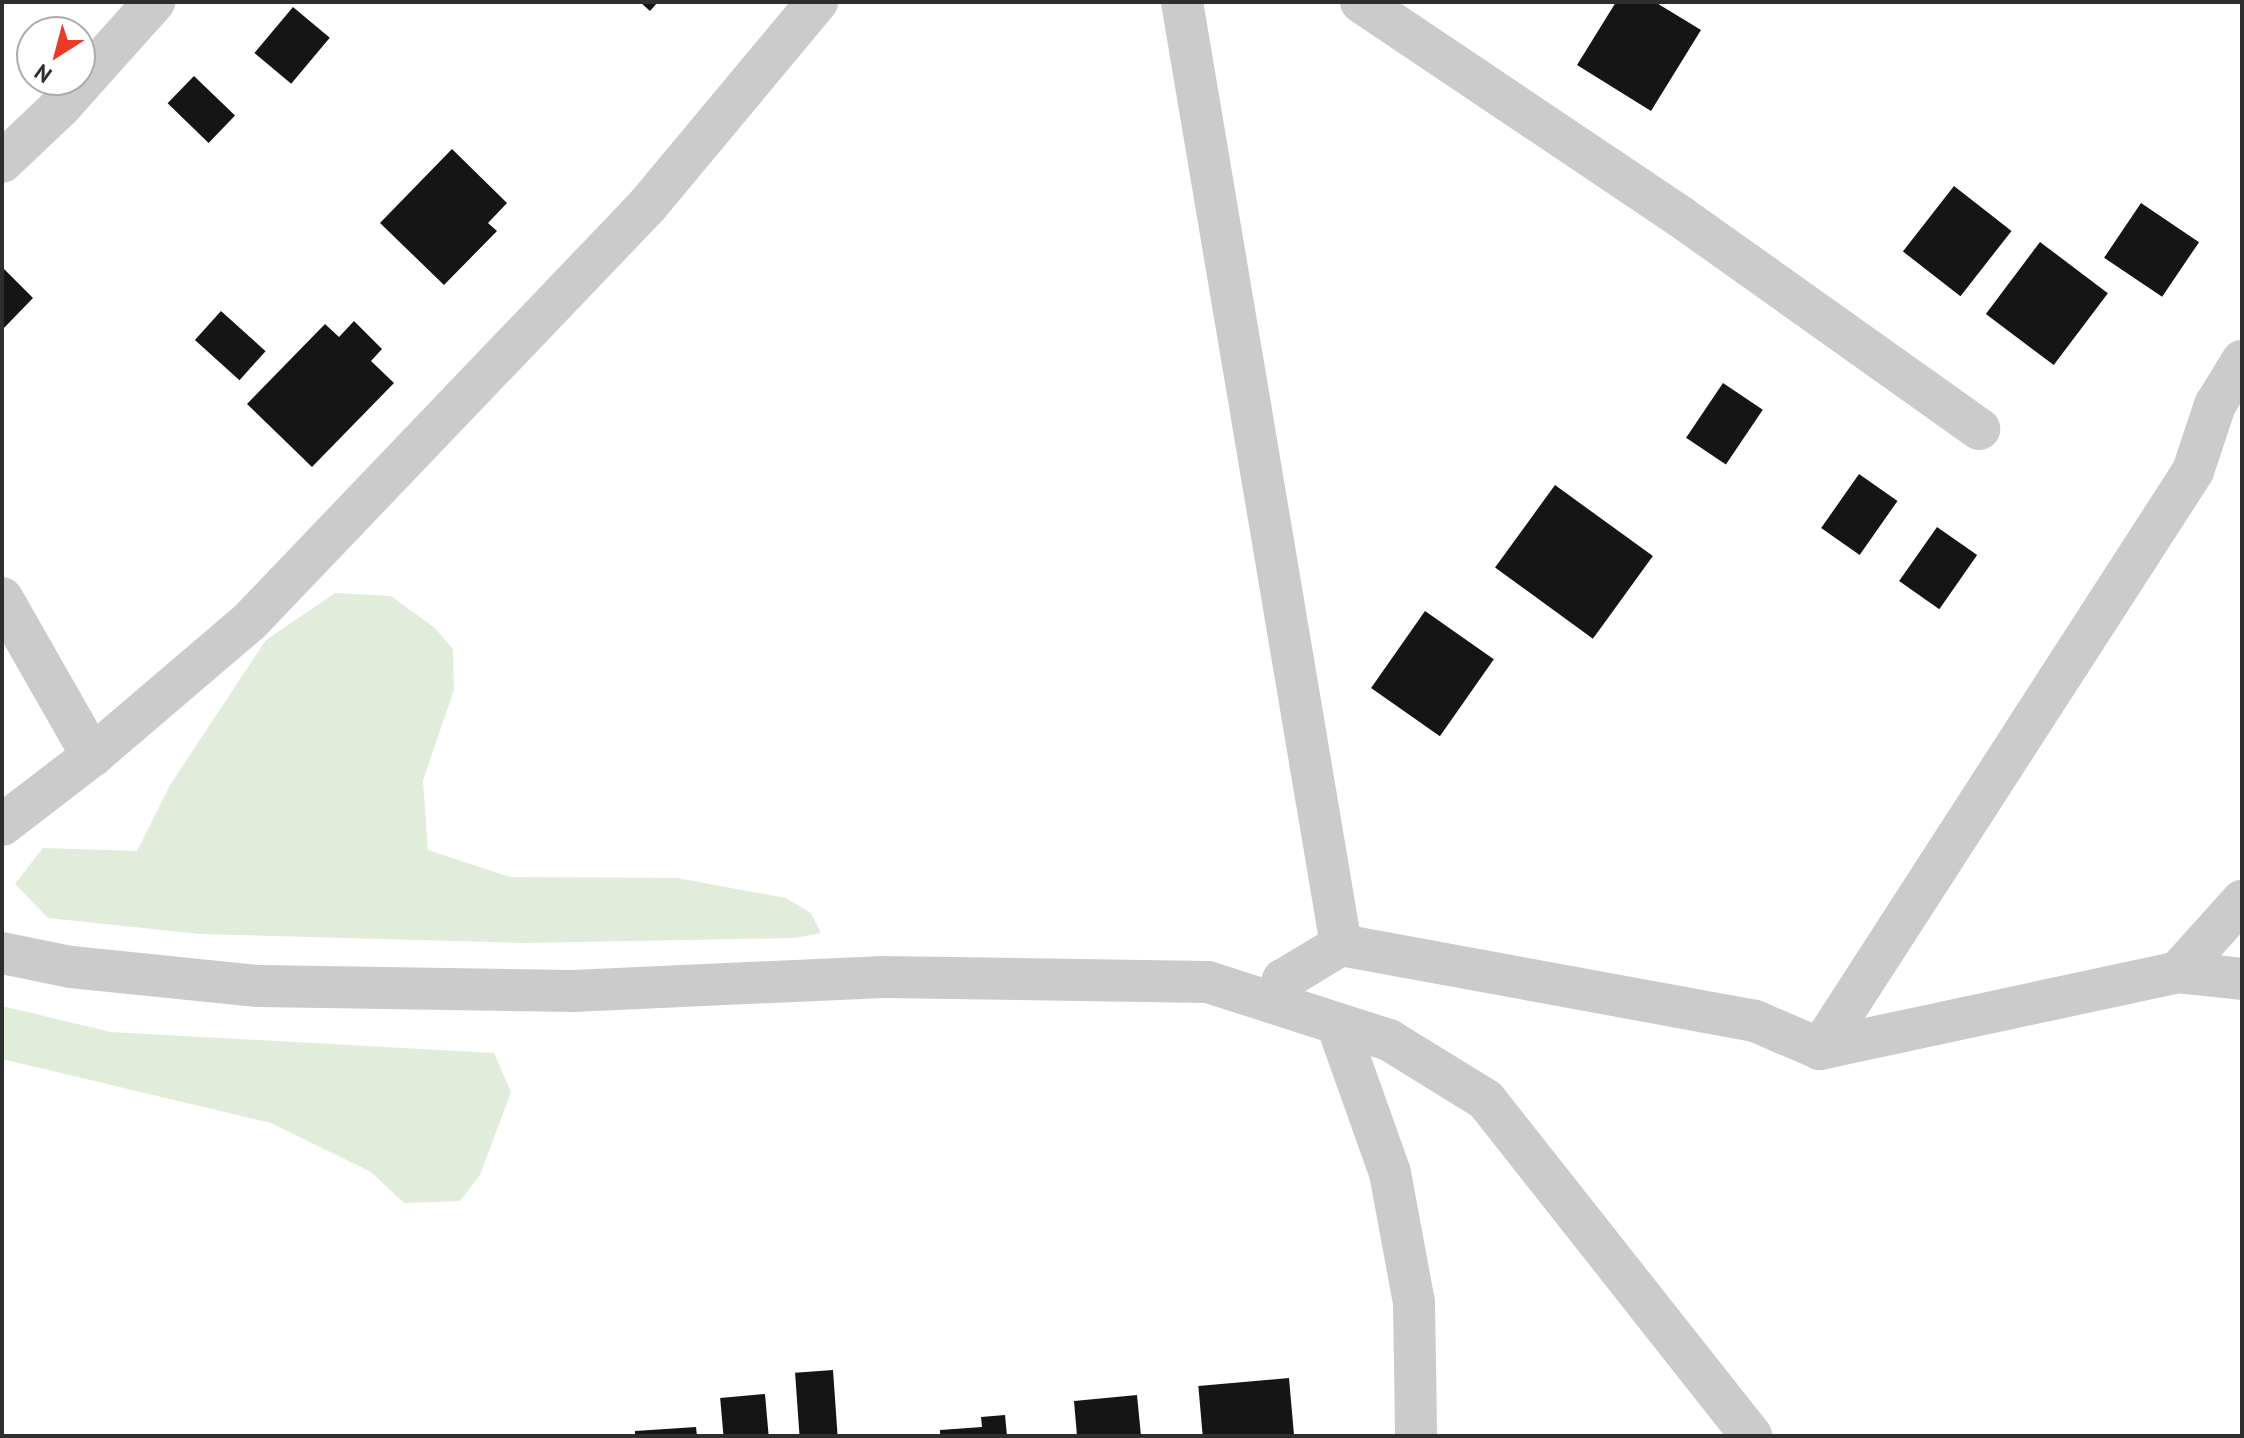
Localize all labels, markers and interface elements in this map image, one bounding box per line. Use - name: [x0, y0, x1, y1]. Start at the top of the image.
- north arrow: [16, 16, 96, 96]
- text: N: [29, 58, 57, 89]

